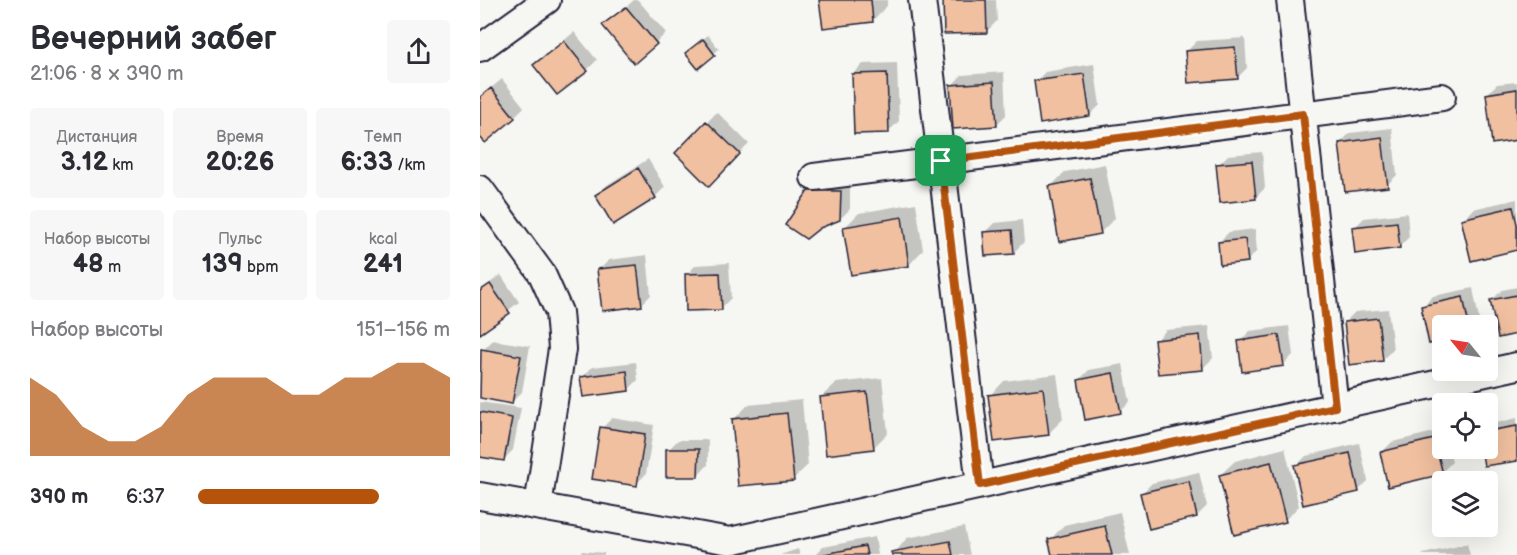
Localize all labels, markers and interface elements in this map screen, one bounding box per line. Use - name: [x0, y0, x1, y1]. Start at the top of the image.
- text: Вечерний забег: [30, 19, 277, 59]
- button: share: [387, 20, 450, 83]
- text: 21:06 · 8 × 390 m: [30, 62, 184, 86]
- text: Дистанция: [57, 128, 137, 147]
- text: Время: [216, 128, 264, 147]
- text: Темп: [364, 128, 402, 147]
- pin: [915, 135, 966, 186]
- icon: arrive: [924, 144, 957, 177]
- text: 3.12: [61, 147, 108, 178]
- text: 20:26: [206, 147, 274, 178]
- text: 6:33: [341, 147, 393, 178]
- text: km: [108, 156, 133, 175]
- text: /km: [393, 156, 426, 175]
- text: Набор высоты: [44, 230, 150, 249]
- text: Пульс: [218, 230, 262, 249]
- text: kcal: [369, 230, 397, 249]
- text: 48: [73, 249, 104, 280]
- text: 139: [201, 249, 243, 280]
- text: 241: [363, 249, 403, 280]
- text: m: [104, 258, 121, 277]
- text: bpm: [243, 258, 279, 277]
- north arrow: [1432, 315, 1498, 381]
- map controls: [1432, 315, 1498, 537]
- text: Набор высоты: [30, 318, 163, 342]
- text: 151–156 m: [357, 318, 450, 342]
- button: locate: [1432, 393, 1498, 459]
- button: layers: [1432, 471, 1498, 537]
- text: 390 m: [30, 485, 88, 509]
- text: 6:37: [126, 485, 164, 509]

